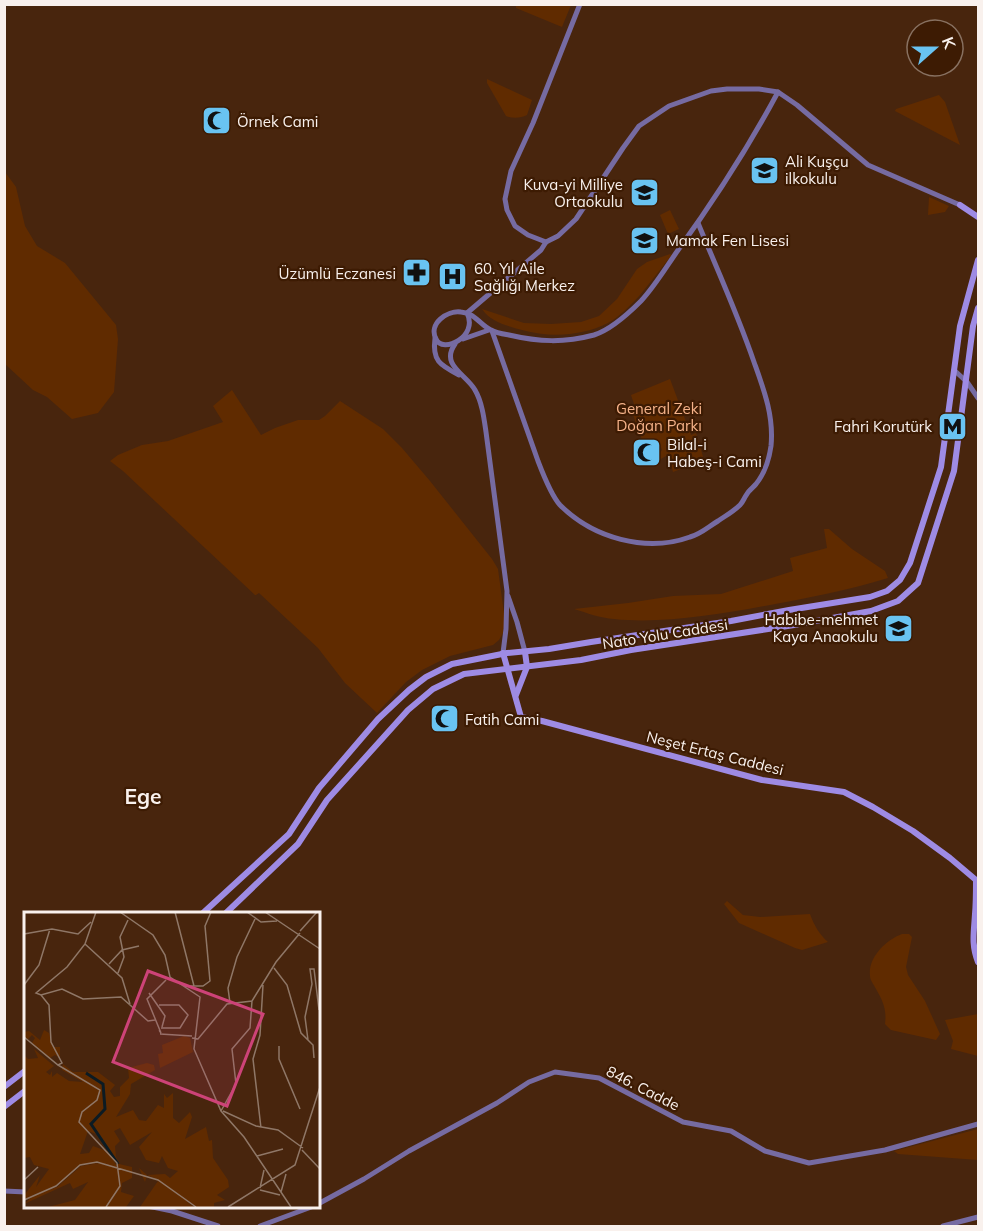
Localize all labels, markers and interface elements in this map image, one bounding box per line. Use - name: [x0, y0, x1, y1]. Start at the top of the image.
- north arrow: [905, 18, 965, 78]
- text: K: [938, 34, 961, 52]
- mosque icon: Örnek Cami: [200, 105, 232, 137]
- place label: Örnek Cami: [237, 112, 318, 131]
- place label: Ali Kuşçu ilkokulu: [785, 152, 849, 188]
- school or university icon: Ali Kuşçu ilkokulu: [748, 154, 780, 186]
- place label: Kuva-yi Milliye Ortaokulu: [523, 175, 623, 211]
- school or university icon: Kuva-yi Milliye Ortaokulu: [628, 177, 660, 209]
- school or university icon: Mamak Fen Lisesi: [629, 224, 661, 256]
- place label: Mamak Fen Lisesi: [666, 231, 789, 250]
- pharmacy icon: Üzümlü Eczanesi: [401, 257, 433, 289]
- place label: 60. Yıl Aile Sağlığı Merkez: [474, 259, 575, 295]
- hospital icon: 60. Yıl Aile Sağlığı Merkez: [437, 261, 469, 293]
- place label: Üzümlü Eczanesi: [278, 264, 396, 283]
- park label: General Zeki Doğan Parkı: [616, 399, 702, 435]
- metro station icon: Fahri Korutürk: [937, 410, 969, 442]
- place label: Fahri Korutürk: [834, 417, 932, 436]
- place label: Bilal-i Habeş-i Cami: [667, 435, 762, 471]
- mosque icon: Bilal-i Habeş-i Cami: [630, 437, 662, 469]
- place label: Habibe-mehmet Kaya Anaokulu: [764, 610, 878, 646]
- school or university icon: Habibe-mehmet Kaya Anaokulu: [883, 612, 915, 644]
- street label: Nato Yolu Caddesi: [601, 615, 729, 653]
- mosque icon: Fatih Cami: [428, 703, 460, 735]
- place label: Fatih Cami: [465, 710, 539, 729]
- street label: Neşet Ertaş Caddesi: [645, 727, 785, 779]
- district label: Ege: [124, 783, 162, 809]
- inset map: [24, 912, 320, 1207]
- street label: 846. Cadde: [603, 1061, 683, 1115]

